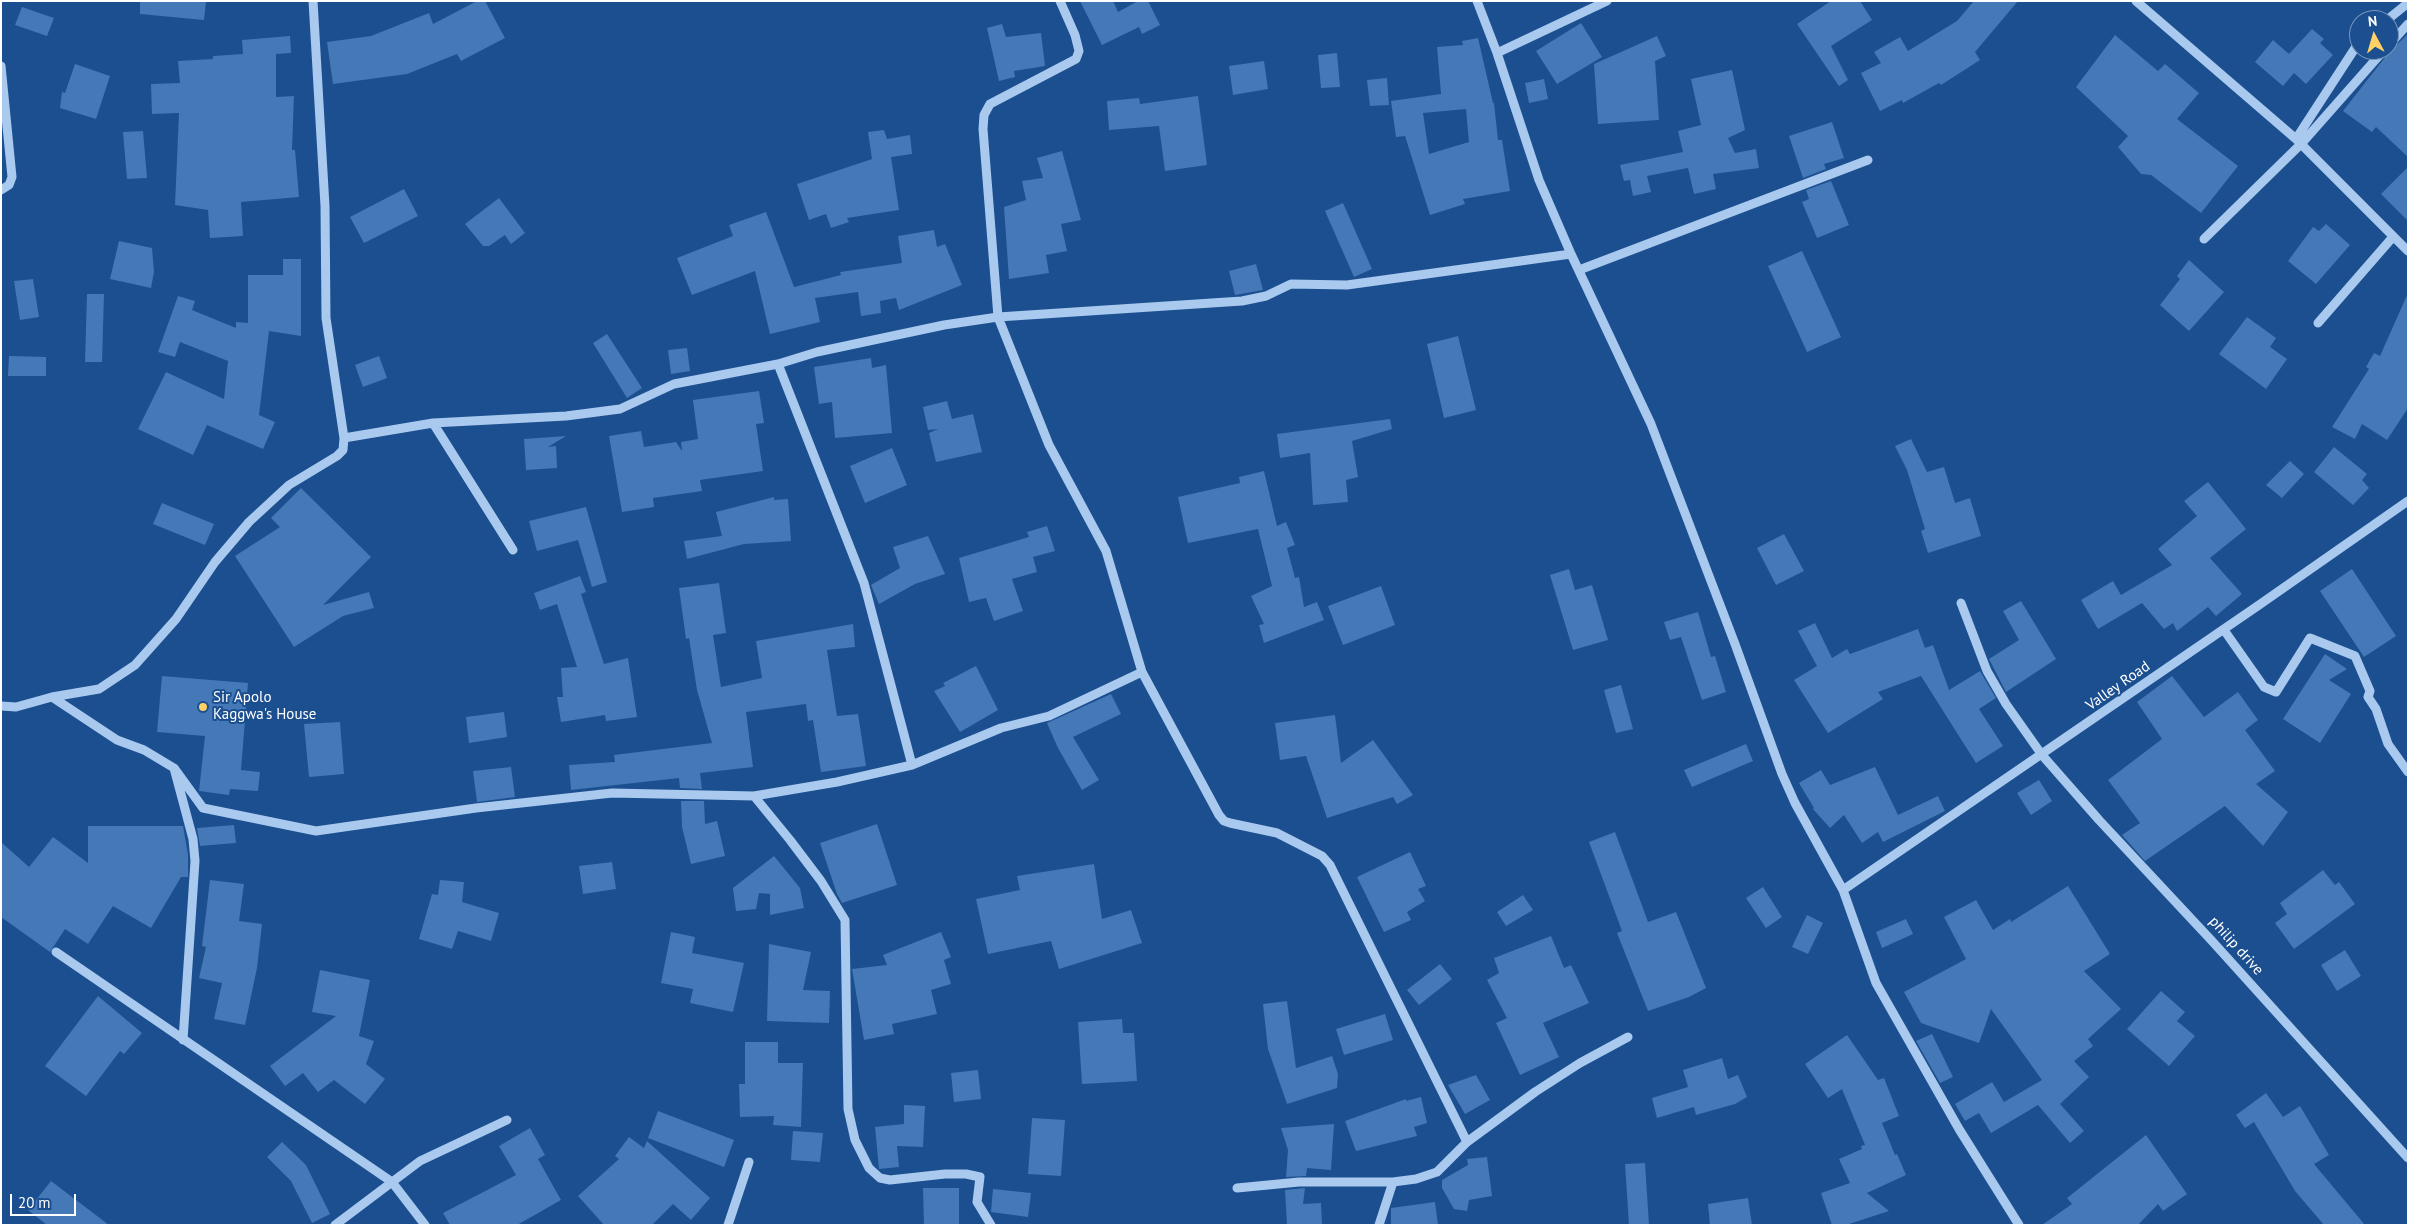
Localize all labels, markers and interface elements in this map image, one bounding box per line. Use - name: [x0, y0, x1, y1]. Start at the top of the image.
- north arrow: [2349, 10, 2399, 60]
- text: N: [2367, 12, 2378, 31]
- street label: Valley Road: [2083, 657, 2153, 715]
- place label: Sir Apolo Kaggwa's House: [213, 689, 316, 724]
- marker: Sir Apolo Kaggwa's House: [197, 701, 209, 713]
- street label: philip drive: [2205, 913, 2267, 979]
- scale bar: [12, 1184, 79, 1216]
- text: 20 m: [18, 1193, 51, 1212]

